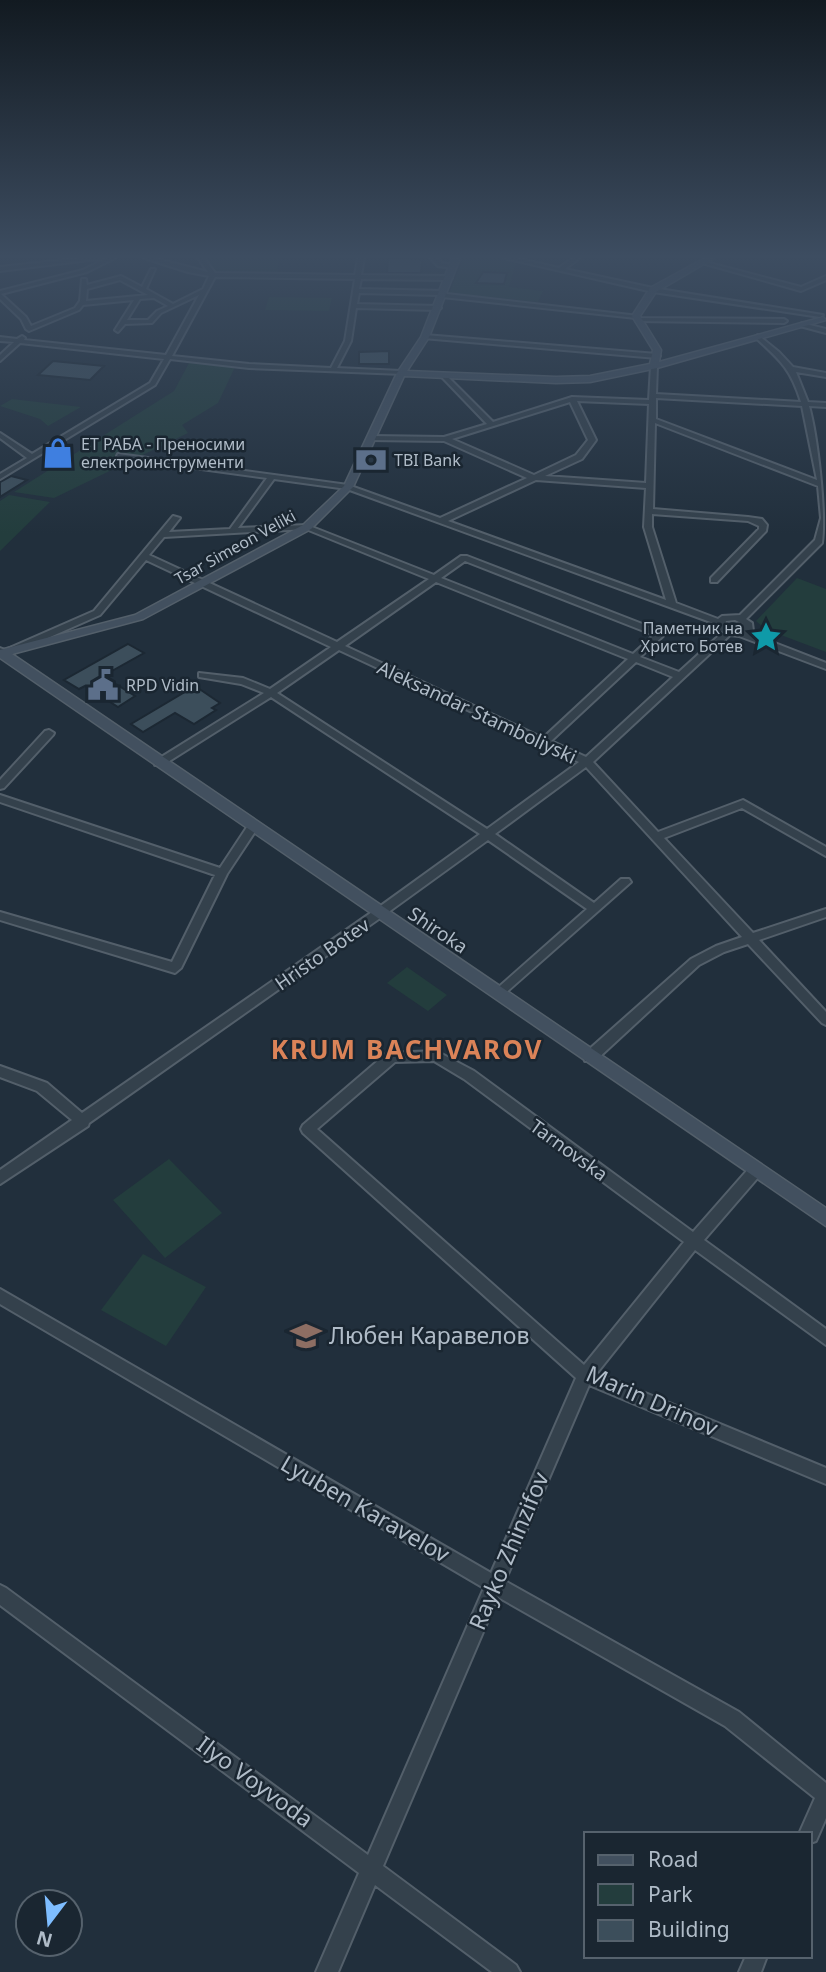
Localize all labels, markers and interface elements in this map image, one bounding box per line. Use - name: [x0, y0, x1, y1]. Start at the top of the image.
- place label: ЕТ РАБА - Преносими електроинструменти: [81, 433, 245, 473]
- shop icon: ЕТ РАБА - Преносими електроинструменти: [41, 436, 75, 470]
- bank icon: TBI Bank: [354, 443, 388, 477]
- place label: TBI Bank: [394, 449, 461, 471]
- street label: Tsar Simeon Veliki: [171, 505, 299, 589]
- place label: Паметник на Христо Ботев: [641, 617, 743, 657]
- place icon: Паметник на Христо Ботев: [749, 620, 783, 654]
- street label: Aleksandar Stamboliyski: [373, 654, 581, 770]
- public building icon: RPD Vidin: [86, 668, 120, 702]
- place label: RPD Vidin: [126, 674, 199, 696]
- street label: Shiroka: [403, 901, 473, 959]
- street label: Hristo Botev: [270, 912, 375, 996]
- district label: KRUM BACHVAROV: [271, 1031, 543, 1067]
- street label: Tarnovska: [525, 1113, 613, 1187]
- school or university icon: Любен Каравелов: [289, 1319, 323, 1353]
- place label: Любен Каравелов: [329, 1319, 529, 1351]
- street label: Marin Drinov: [582, 1357, 724, 1443]
- street label: Lyuben Karavelov: [275, 1447, 456, 1570]
- street label: Rayko Zhinzifov: [460, 1467, 556, 1634]
- street label: Ilyo Voyvoda: [191, 1728, 320, 1834]
- legend: [584, 1832, 812, 1958]
- text: Road: [648, 1845, 698, 1873]
- text: Park: [648, 1880, 693, 1908]
- north arrow: [14, 1888, 84, 1958]
- text: Building: [648, 1915, 730, 1943]
- text: N: [33, 1925, 55, 1954]

